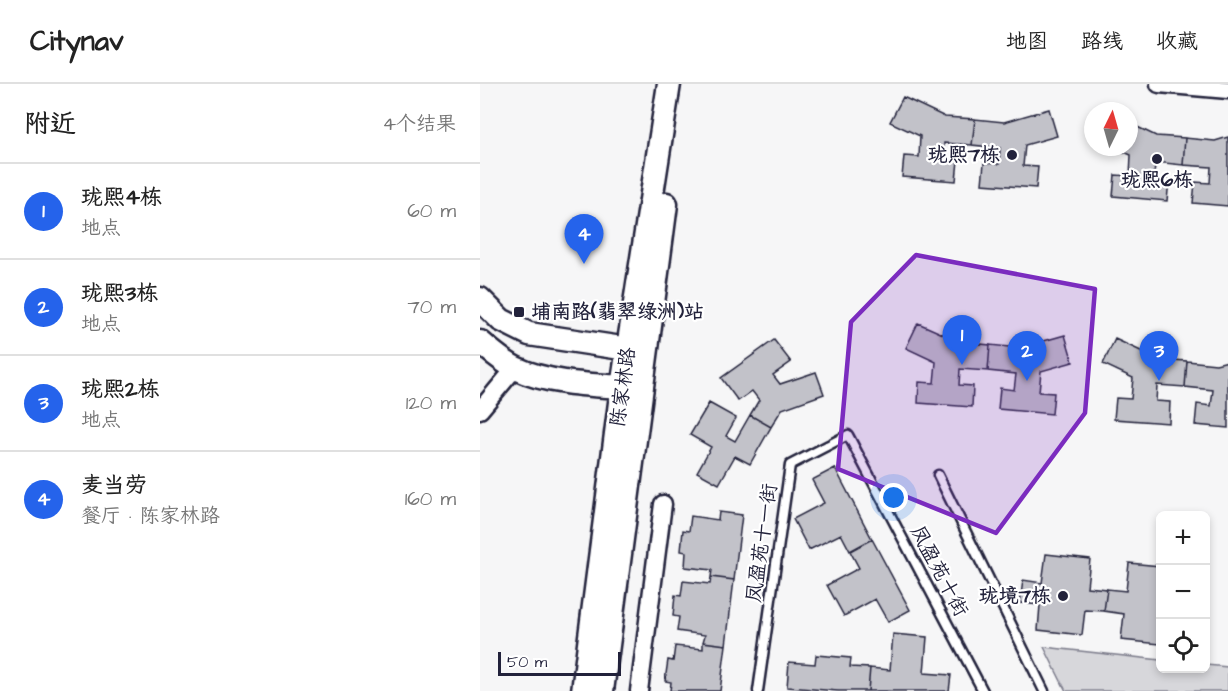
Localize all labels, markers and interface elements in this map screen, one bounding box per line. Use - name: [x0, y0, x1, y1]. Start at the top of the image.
- text: Citynav: [30, 22, 124, 61]
- text: 地图: [1006, 27, 1048, 56]
- text: 路线: [1081, 27, 1123, 56]
- text: 收藏: [1156, 27, 1198, 56]
- north arrow: [1084, 102, 1138, 156]
- text: 附近: [24, 106, 76, 142]
- text: 4个结果: [382, 110, 456, 138]
- place label: 珑熙7栋: [928, 141, 1000, 169]
- marker: 珑熙7栋: [1005, 148, 1019, 162]
- marker: 珑熙6栋: [1150, 152, 1164, 166]
- place label: 珑熙6栋: [1121, 166, 1193, 194]
- text: 珑熙4栋: [81, 182, 162, 213]
- text: 1: [42, 197, 45, 225]
- text: 60 m: [407, 197, 456, 225]
- text: 地点: [81, 214, 121, 242]
- pin: 4: [564, 214, 604, 264]
- text: 珑熙3栋: [81, 278, 158, 309]
- text: 2: [38, 293, 49, 321]
- text: 70 m: [408, 293, 456, 321]
- place label: 埔南路(翡翠绿洲)站: [531, 298, 704, 326]
- marker: 埔南路(翡翠绿洲)站: [512, 305, 526, 319]
- text: 地点: [81, 310, 121, 338]
- pin: 1: [942, 316, 982, 365]
- pin: 2: [1008, 332, 1046, 381]
- pin: 3: [1140, 332, 1178, 381]
- street label: 陈家林路: [604, 344, 643, 429]
- text: 珑熙2栋: [81, 374, 160, 405]
- text: 3: [38, 389, 49, 417]
- text: 120 m: [406, 389, 456, 417]
- text: 地点: [81, 406, 121, 434]
- text: 麦当劳: [81, 470, 147, 501]
- street label: 凤盈苑十一街: [740, 482, 784, 604]
- your location: [879, 483, 908, 512]
- text: 4: [37, 485, 50, 513]
- text: 160 m: [405, 485, 456, 513]
- text: 餐厅 · 陈家林路: [81, 502, 220, 530]
- map controls: [1156, 511, 1210, 673]
- button: +: [1156, 511, 1210, 565]
- street label: 凤盈苑十街: [903, 520, 975, 622]
- button: −: [1156, 565, 1210, 619]
- place label: 珑境7栋: [979, 582, 1051, 610]
- marker: 珑境7栋: [1056, 589, 1070, 603]
- button: locate: [1156, 619, 1210, 673]
- scale bar: [498, 649, 621, 676]
- text: 50 m: [507, 651, 547, 673]

